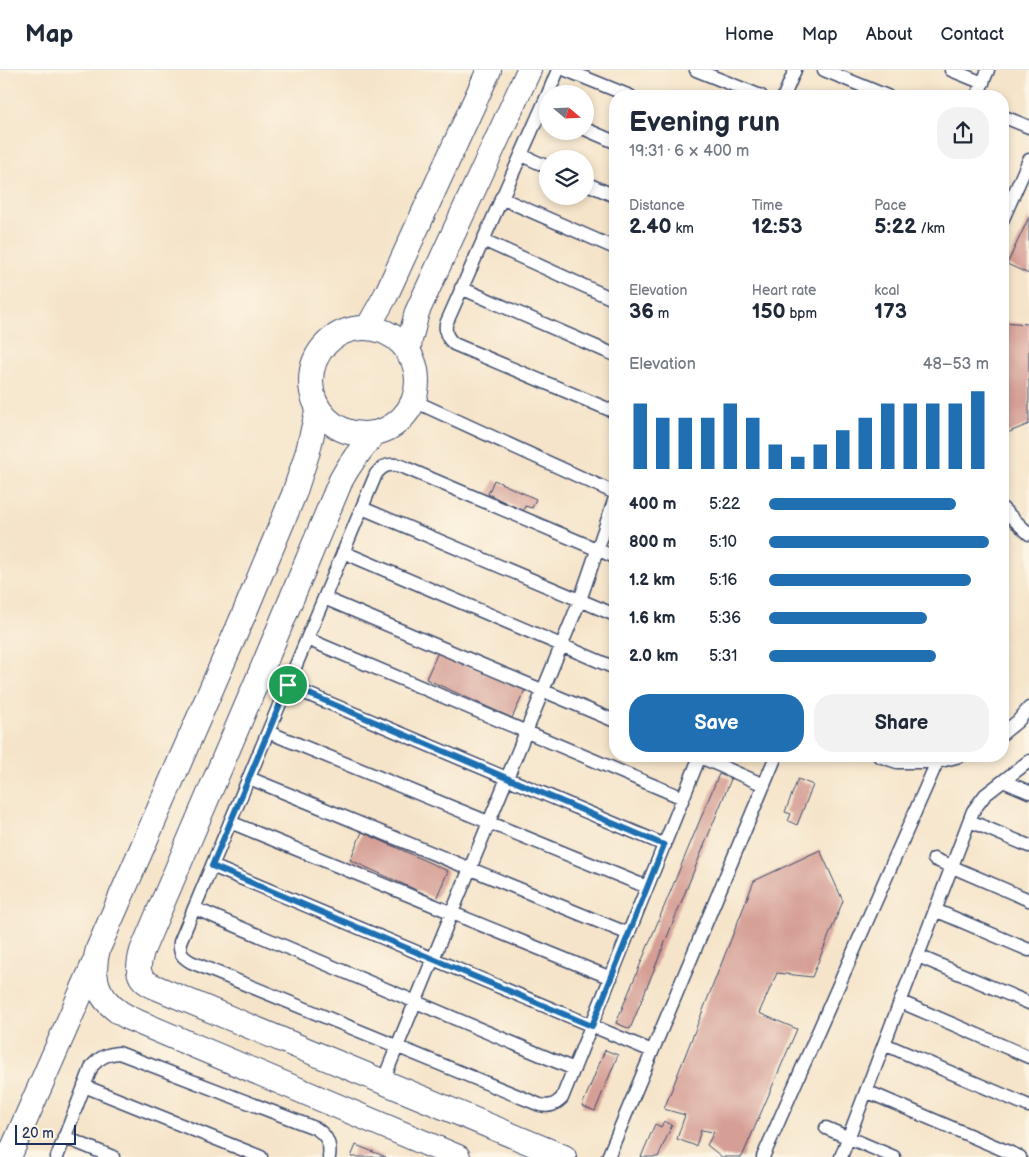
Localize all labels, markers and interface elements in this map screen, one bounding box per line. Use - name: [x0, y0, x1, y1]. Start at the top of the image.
- text: Map: [25, 20, 73, 49]
- text: Home: [725, 24, 774, 45]
- text: Map: [802, 24, 838, 45]
- text: About: [866, 24, 913, 45]
- text: Contact: [941, 24, 1004, 45]
- north arrow: [539, 85, 594, 140]
- map controls: [539, 85, 594, 205]
- text: Evening run: [629, 106, 780, 139]
- button: share: [937, 107, 989, 159]
- text: 19:31 · 6 × 400 m: [629, 142, 749, 161]
- button: layers: [539, 150, 594, 205]
- text: Distance: [629, 197, 685, 214]
- text: Time: [752, 197, 783, 214]
- text: Pace: [874, 197, 906, 214]
- text: 2.40: [629, 214, 672, 239]
- text: 12:53: [752, 214, 803, 239]
- text: 5:22: [874, 214, 917, 239]
- text: km: [672, 220, 694, 237]
- text: /km: [917, 220, 945, 237]
- text: Elevation: [629, 282, 687, 299]
- text: Heart rate: [752, 282, 816, 299]
- text: kcal: [874, 282, 899, 299]
- text: 36: [629, 299, 654, 324]
- text: 150: [752, 299, 786, 324]
- text: 173: [874, 299, 907, 324]
- text: m: [654, 305, 669, 322]
- text: bpm: [786, 305, 817, 322]
- text: Elevation: [629, 355, 696, 374]
- text: 48–53 m: [923, 355, 989, 374]
- text: 400 m: [629, 495, 676, 514]
- text: 5:22: [709, 495, 740, 514]
- text: 800 m: [629, 533, 677, 552]
- text: 5:10: [709, 533, 737, 552]
- text: 1.2 km: [629, 571, 675, 590]
- text: 5:16: [709, 571, 737, 590]
- text: 1.6 km: [629, 609, 675, 628]
- text: 5:36: [709, 609, 741, 628]
- text: 2.0 km: [629, 647, 678, 666]
- text: 5:31: [709, 647, 737, 666]
- pin: [267, 664, 309, 706]
- icon: arrive: [274, 671, 302, 699]
- button: Save: [629, 694, 804, 752]
- button: Share: [814, 694, 989, 752]
- scale bar: [15, 1122, 76, 1145]
- text: 20 m: [22, 1125, 54, 1142]

